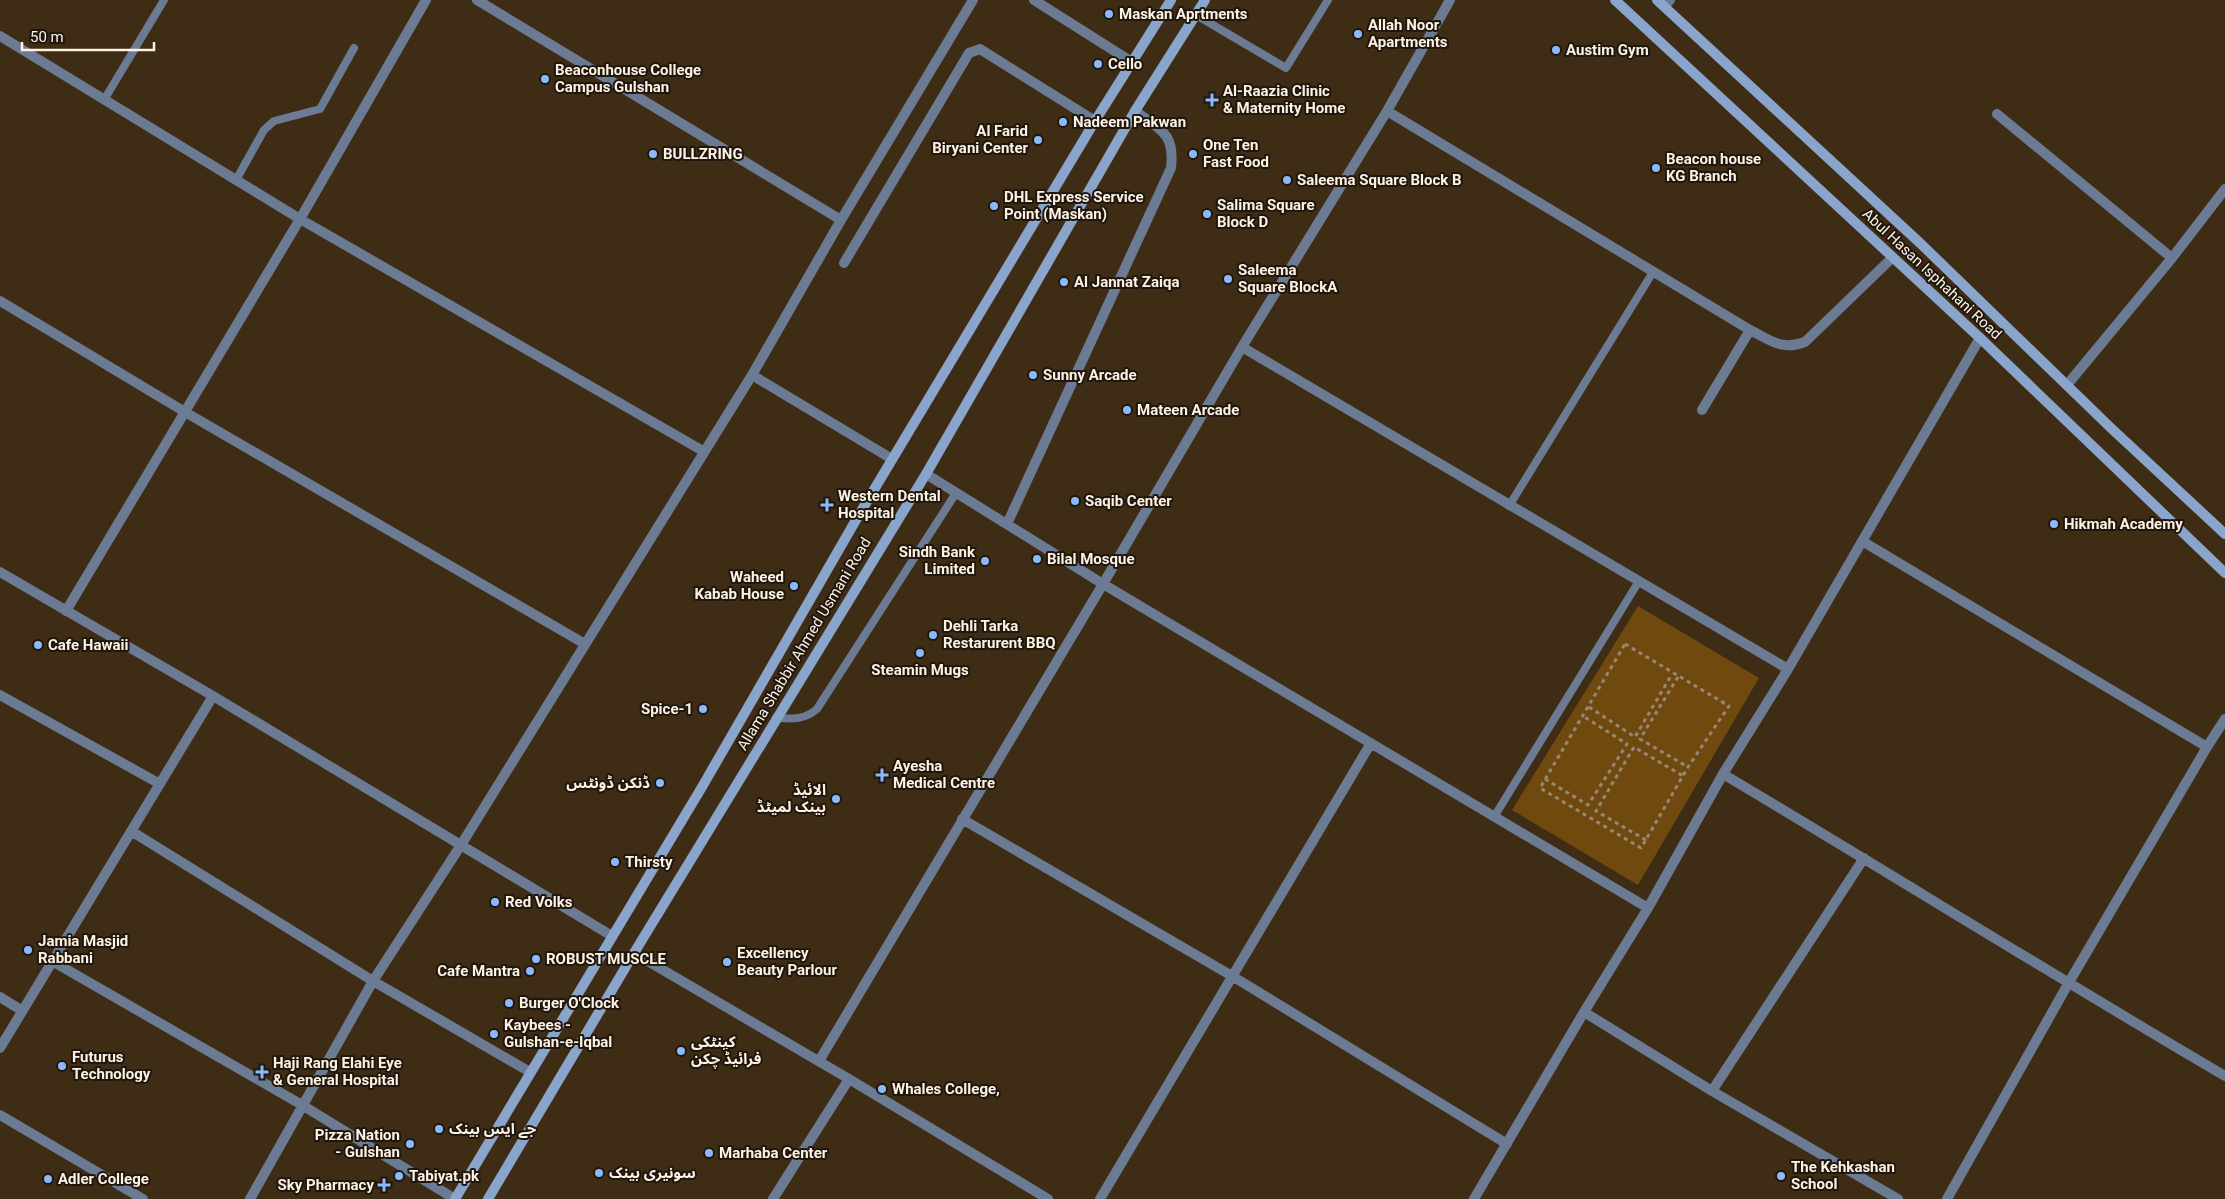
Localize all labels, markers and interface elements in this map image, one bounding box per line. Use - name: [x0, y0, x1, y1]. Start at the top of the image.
- place label: Maskan Aprtments: [1119, 5, 1248, 23]
- marker: Maskan Aprtments: [1103, 8, 1115, 20]
- place label: Allah Noor Apartments: [1368, 16, 1448, 51]
- scale bar: [22, 20, 155, 52]
- text: 50 m: [30, 28, 64, 46]
- marker: Allah Noor Apartments: [1352, 28, 1364, 40]
- place label: Austim Gym: [1566, 41, 1649, 59]
- marker: Austim Gym: [1550, 44, 1562, 56]
- place label: Cello: [1108, 55, 1142, 73]
- marker: Cello: [1092, 58, 1104, 70]
- place label: Beaconhouse College Campus Gulshan: [555, 61, 701, 96]
- marker: Beaconhouse College Campus Gulshan: [539, 73, 551, 85]
- place label: Al-Raazia Clinic & Maternity Home: [1223, 82, 1345, 117]
- marker: Al-Raazia Clinic & Maternity Home: [1205, 93, 1219, 107]
- place label: Nadeem Pakwan: [1073, 113, 1186, 131]
- marker: Nadeem Pakwan: [1057, 116, 1069, 128]
- place label: Al Farid Biryani Center: [932, 122, 1028, 157]
- marker: Al Farid Biryani Center: [1032, 134, 1044, 146]
- place label: One Ten Fast Food: [1203, 136, 1269, 171]
- place label: BULLZRING: [663, 145, 743, 163]
- marker: BULLZRING: [647, 148, 659, 160]
- marker: One Ten Fast Food: [1187, 148, 1199, 160]
- place label: Beacon house KG Branch: [1666, 150, 1761, 185]
- marker: Beacon house KG Branch: [1650, 162, 1662, 174]
- place label: Saleema Square Block B: [1297, 171, 1462, 189]
- marker: Saleema Square Block B: [1281, 174, 1293, 186]
- place label: DHL Express Service Point (Maskan): [1004, 188, 1144, 223]
- place label: Salima Square Block D: [1217, 196, 1315, 231]
- marker: DHL Express Service Point (Maskan): [988, 200, 1000, 212]
- street label: Abul Hasan Isphahani Road: [1859, 205, 2005, 343]
- marker: Salima Square Block D: [1201, 208, 1213, 220]
- place label: Saleema Square BlockA: [1238, 261, 1338, 296]
- place label: Al Jannat Zaiqa: [1074, 273, 1179, 291]
- marker: Saleema Square BlockA: [1222, 273, 1234, 285]
- marker: Al Jannat Zaiqa: [1058, 276, 1070, 288]
- place label: Sunny Arcade: [1043, 366, 1137, 384]
- marker: Sunny Arcade: [1027, 369, 1039, 381]
- place label: Mateen Arcade: [1137, 401, 1239, 419]
- marker: Mateen Arcade: [1121, 404, 1133, 416]
- place label: Western Dental Hospital: [838, 487, 941, 522]
- place label: Saqib Center: [1085, 492, 1172, 510]
- marker: Saqib Center: [1069, 495, 1081, 507]
- marker: Western Dental Hospital: [820, 498, 834, 512]
- place label: Hikmah Academy: [2064, 515, 2183, 533]
- marker: Hikmah Academy: [2048, 518, 2060, 530]
- street label: Allama Shabbir Ahmed Usmani Road: [733, 534, 875, 754]
- place label: Sindh Bank Limited: [899, 543, 976, 578]
- place label: Bilal Mosque: [1047, 550, 1135, 568]
- marker: Bilal Mosque: [1031, 553, 1043, 565]
- marker: Sindh Bank Limited: [979, 555, 991, 567]
- place label: Waheed Kabab House: [695, 568, 784, 603]
- marker: Waheed Kabab House: [788, 580, 800, 592]
- place label: Dehli Tarka Restarurent BBQ: [943, 617, 1056, 652]
- marker: Dehli Tarka Restarurent BBQ: [927, 629, 939, 641]
- place label: Cafe Hawaii: [48, 636, 128, 654]
- marker: Cafe Hawaii: [32, 639, 44, 651]
- marker: Steamin Mugs: [914, 647, 926, 659]
- place label: Steamin Mugs: [871, 661, 969, 679]
- place label: Spice-1: [641, 700, 693, 718]
- marker: Spice-1: [697, 703, 709, 715]
- place label: Ayesha Medical Centre: [893, 757, 995, 792]
- marker: Ayesha Medical Centre: [875, 768, 889, 782]
- place label: ڈنکن ڈونٹس: [566, 774, 650, 792]
- marker: ڈنکن ڈونٹس: [654, 777, 666, 789]
- place label: الائیڈ بینک لمیٹڈ: [757, 781, 826, 816]
- marker: الائیڈ بینک لمیٹڈ: [830, 793, 842, 805]
- place label: Thirsty: [625, 853, 673, 871]
- marker: Thirsty: [609, 856, 621, 868]
- place label: Red Volks: [505, 893, 573, 911]
- marker: Red Volks: [489, 896, 501, 908]
- place label: Jamia Masjid Rabbani: [38, 932, 128, 967]
- marker: Jamia Masjid Rabbani: [22, 944, 34, 956]
- place label: Excellency Beauty Parlour: [737, 944, 837, 979]
- place label: ROBUST MUSCLE: [546, 950, 666, 968]
- marker: ROBUST MUSCLE: [530, 953, 542, 965]
- marker: Excellency Beauty Parlour: [721, 956, 733, 968]
- place label: Cafe Mantra: [437, 962, 520, 980]
- marker: Cafe Mantra: [524, 965, 536, 977]
- place label: Burger O'Clock: [519, 994, 620, 1012]
- marker: Burger O'Clock: [503, 997, 515, 1009]
- place label: Kaybees - Gulshan-e-Iqbal: [504, 1016, 612, 1051]
- marker: Kaybees - Gulshan-e-Iqbal: [488, 1028, 500, 1040]
- place label: کینٹکی فرائیڈ چکن: [691, 1033, 761, 1069]
- marker: کینٹکی فرائیڈ چکن: [675, 1045, 687, 1057]
- place label: Futurus Technology: [72, 1048, 151, 1083]
- place label: Haji Rang Elahi Eye & General Hospital: [273, 1054, 402, 1089]
- marker: Futurus Technology: [56, 1060, 68, 1072]
- marker: Haji Rang Elahi Eye & General Hospital: [255, 1065, 269, 1079]
- place label: Whales College,: [892, 1080, 1000, 1098]
- marker: Whales College,: [876, 1083, 888, 1095]
- place label: جے ایس بینک: [449, 1120, 537, 1139]
- marker: جے ایس بینک: [433, 1123, 445, 1135]
- place label: Pizza Nation - Gulshan: [315, 1126, 400, 1161]
- marker: Pizza Nation - Gulshan: [404, 1138, 416, 1150]
- place label: Marhaba Center: [719, 1144, 828, 1162]
- marker: Marhaba Center: [703, 1147, 715, 1159]
- place label: The Kehkashan School: [1791, 1158, 1895, 1193]
- place label: سونیری بینک: [609, 1164, 696, 1182]
- place label: Tabiyat.pk: [409, 1167, 480, 1185]
- marker: سونیری بینک: [593, 1167, 605, 1179]
- place label: Adler College: [58, 1170, 149, 1188]
- marker: Tabiyat.pk: [393, 1170, 405, 1182]
- marker: The Kehkashan School: [1775, 1170, 1787, 1182]
- marker: Adler College: [42, 1173, 54, 1185]
- place label: Sky Pharmacy: [277, 1176, 374, 1194]
- marker: Sky Pharmacy: [378, 1179, 390, 1191]

